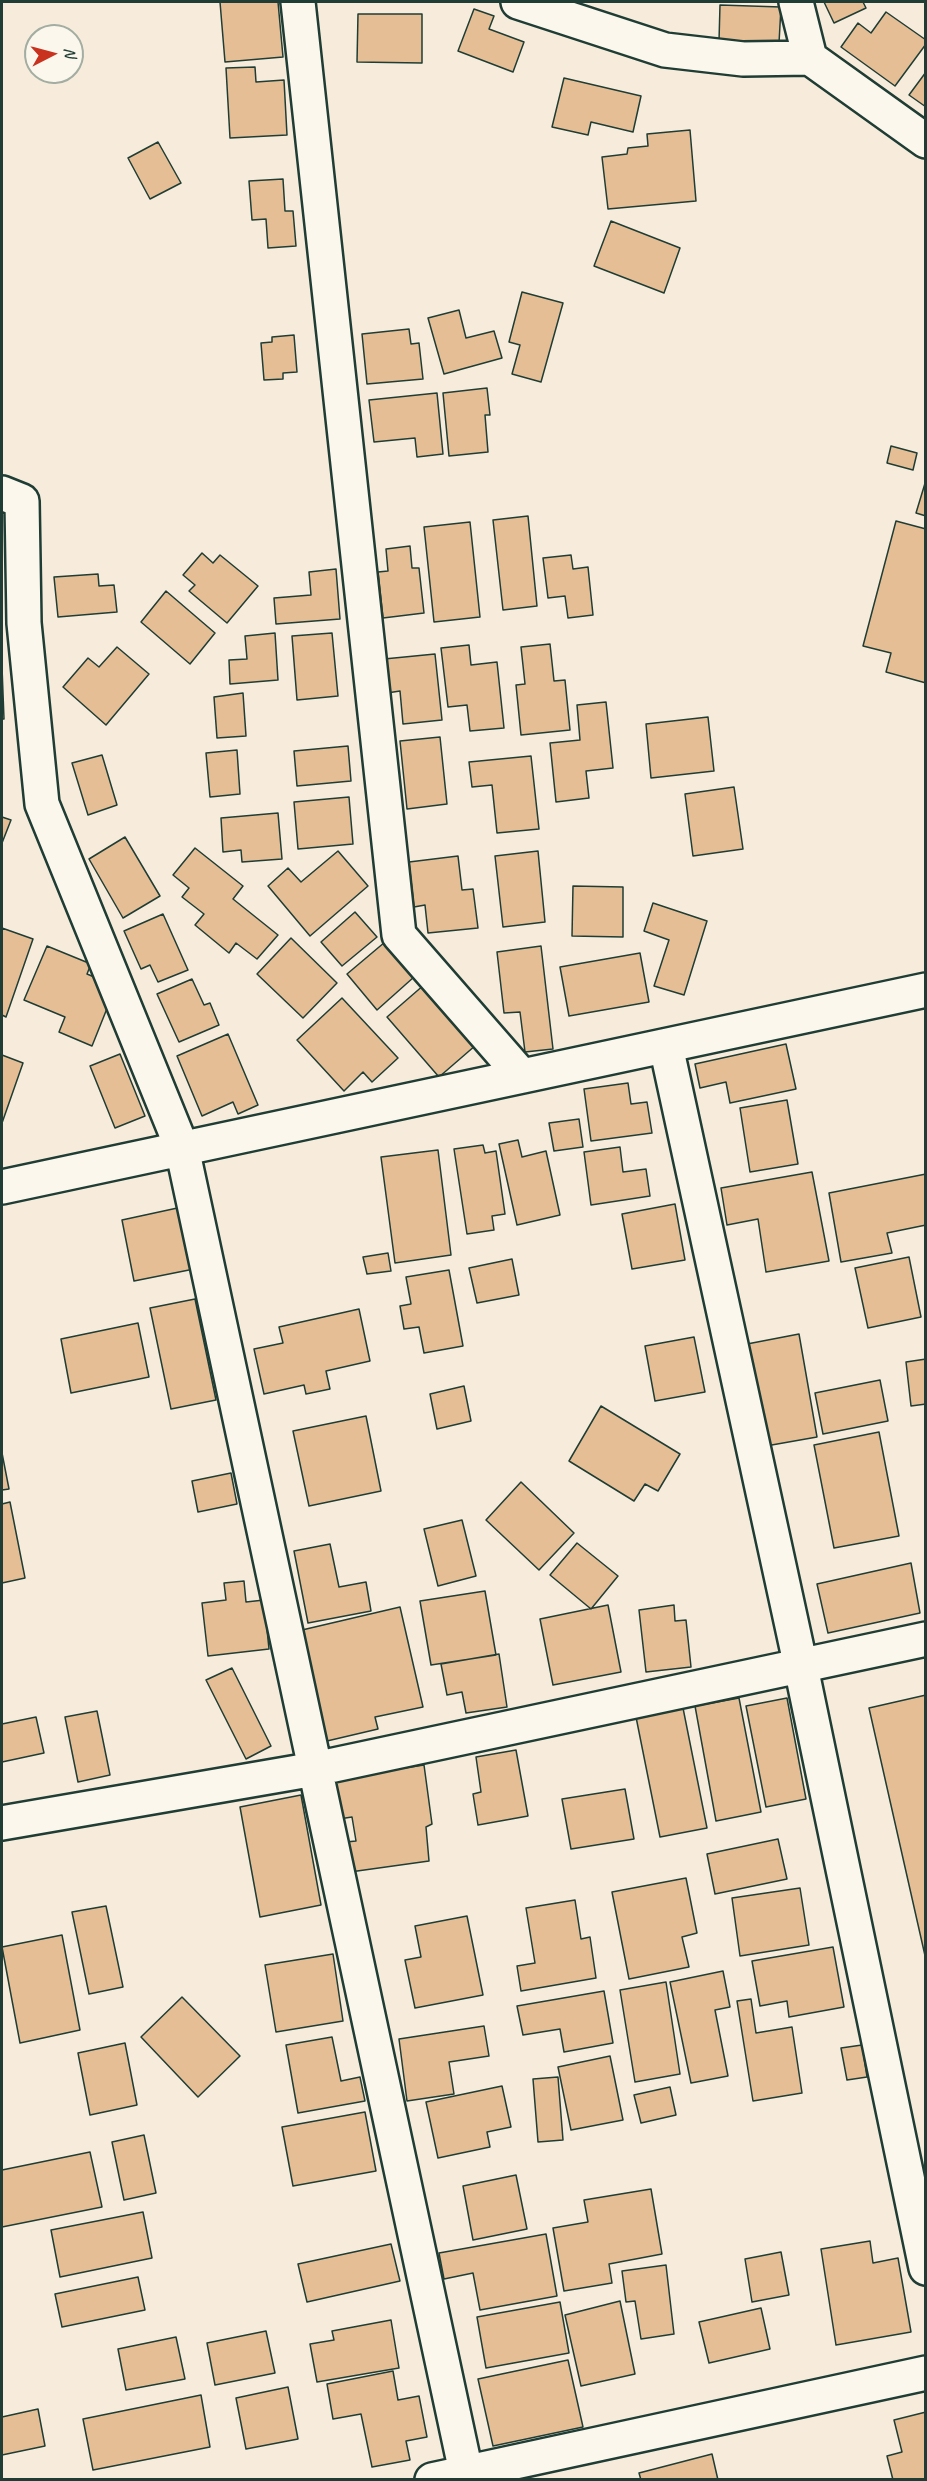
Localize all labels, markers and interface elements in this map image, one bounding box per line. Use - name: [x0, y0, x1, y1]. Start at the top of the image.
- north arrow: [24, 24, 84, 84]
- text: N: [59, 46, 80, 58]

